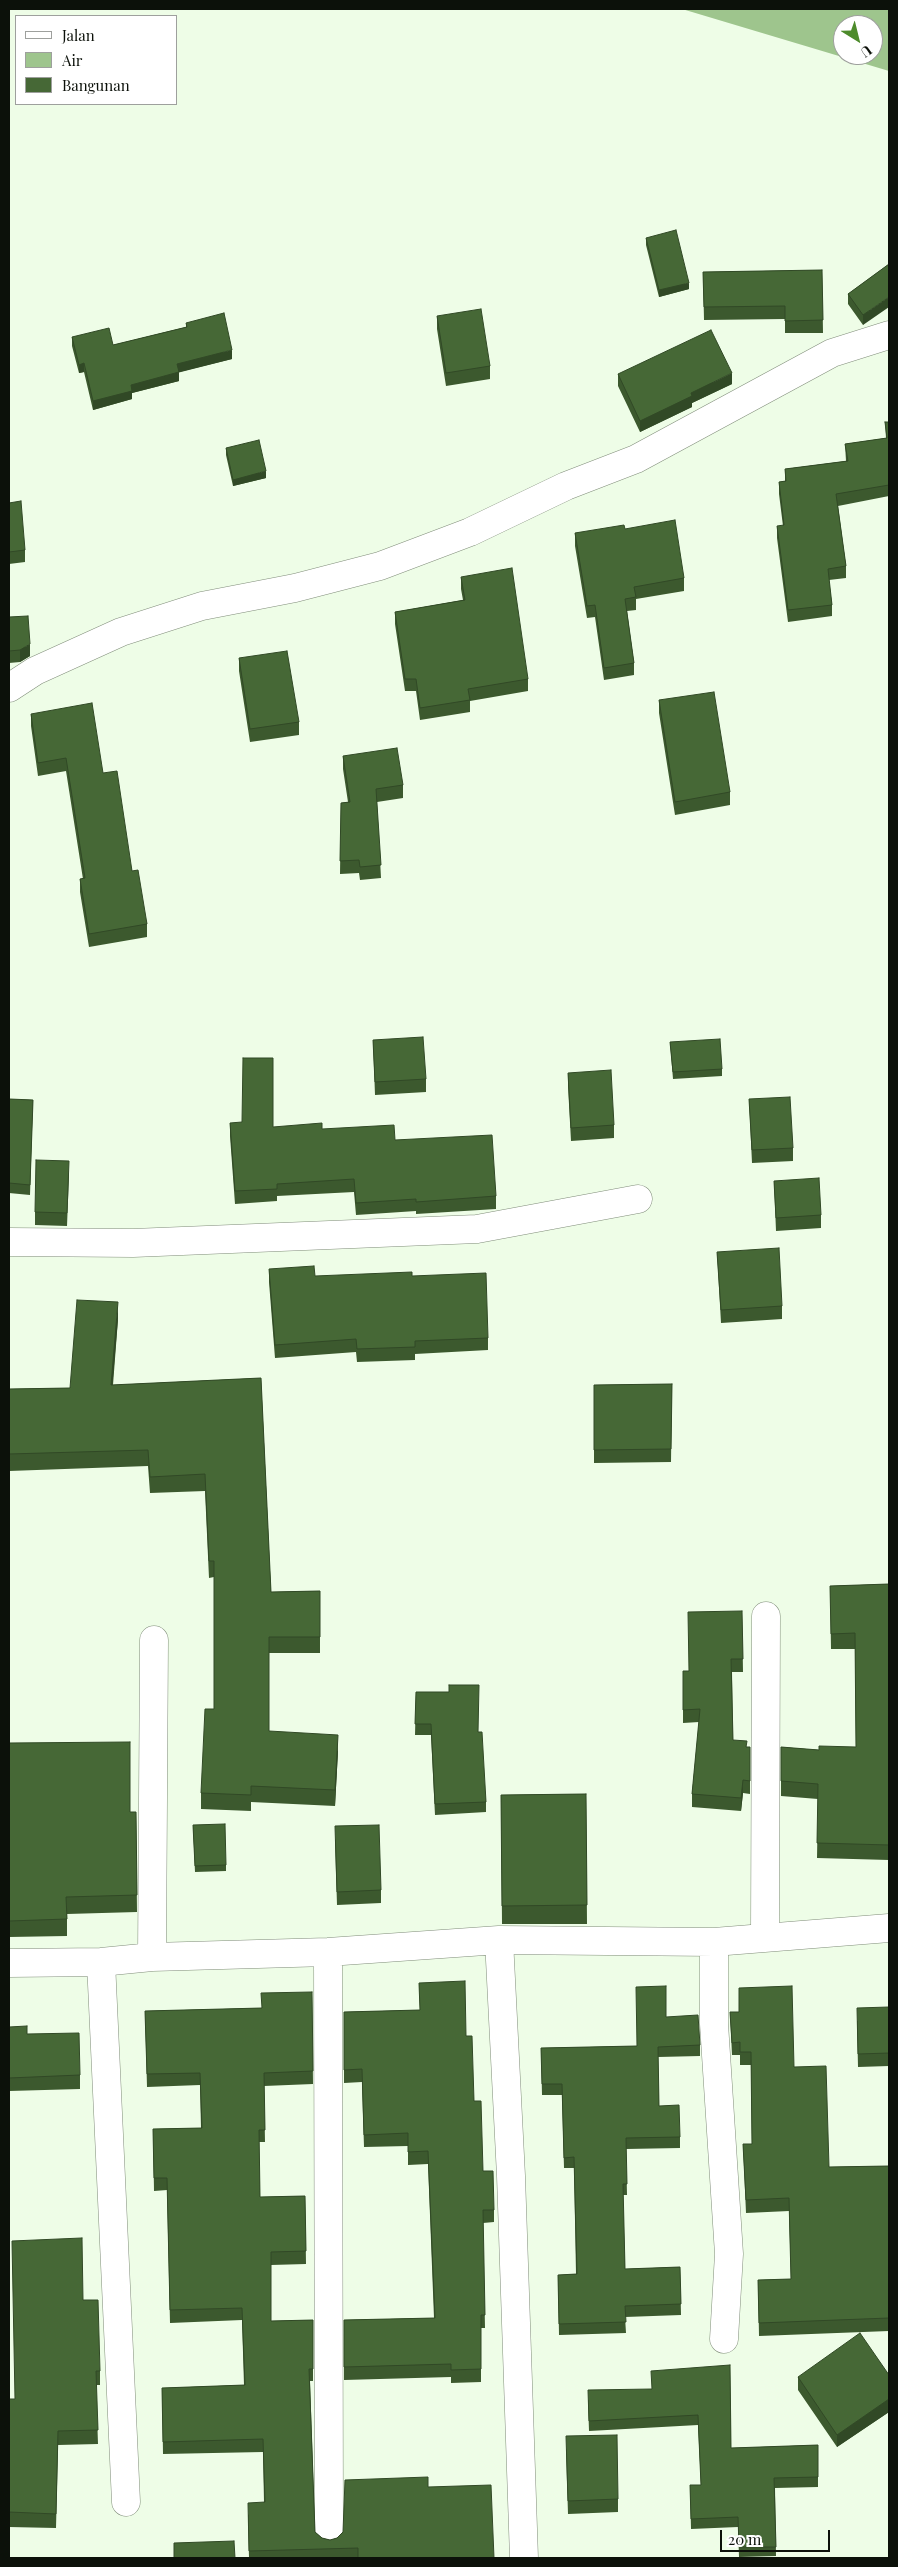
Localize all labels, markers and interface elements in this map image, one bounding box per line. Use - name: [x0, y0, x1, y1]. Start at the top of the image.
- legend: [15, 15, 178, 105]
- north arrow: [833, 15, 883, 65]
- text: Jalan: [62, 25, 95, 45]
- text: U: [857, 41, 876, 62]
- text: Air: [62, 50, 83, 70]
- text: Bangunan: [62, 75, 130, 95]
- scale bar: [723, 2520, 833, 2552]
- text: 20 m: [728, 2529, 761, 2549]

